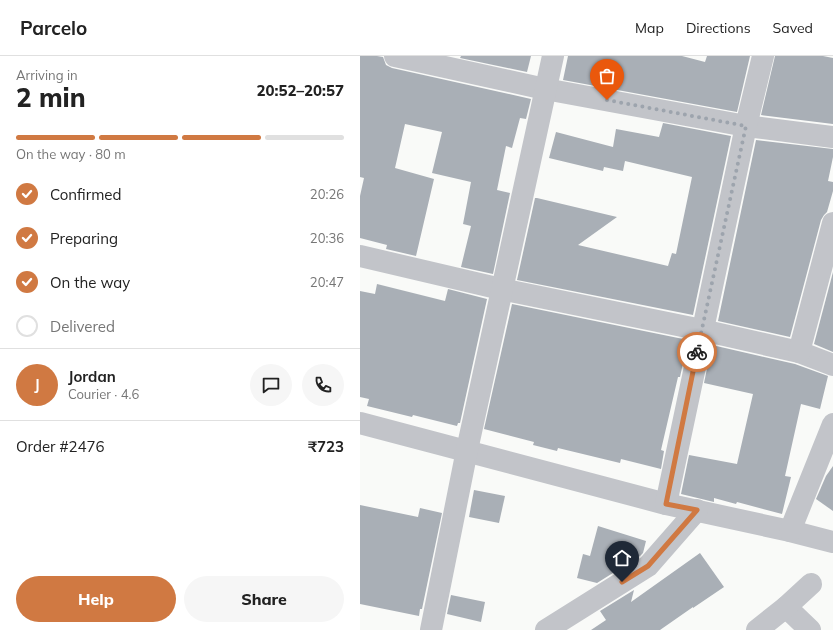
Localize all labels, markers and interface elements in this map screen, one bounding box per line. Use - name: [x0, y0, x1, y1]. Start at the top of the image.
- text: Parcelo: [20, 16, 87, 40]
- text: Map: [635, 19, 664, 37]
- text: Directions: [686, 19, 751, 37]
- text: Saved: [773, 19, 813, 37]
- pin: [590, 59, 624, 100]
- icon: bag: [596, 65, 618, 87]
- text: Arriving in: [16, 67, 78, 83]
- text: 2 min: [16, 81, 86, 114]
- text: 20:52–20:57: [257, 81, 344, 100]
- text: On the way · 80 m: [16, 146, 126, 162]
- icon: check: [16, 183, 38, 205]
- text: Confirmed: [50, 185, 121, 204]
- text: 20:26: [310, 186, 344, 202]
- icon: check: [16, 227, 38, 249]
- text: Preparing: [50, 229, 118, 248]
- text: 20:36: [310, 230, 344, 246]
- icon: check: [16, 271, 38, 293]
- text: On the way: [50, 273, 130, 292]
- text: 20:47: [310, 274, 344, 290]
- text: Delivered: [50, 317, 115, 336]
- courier: [677, 332, 717, 372]
- icon: bike: [686, 341, 708, 363]
- button: chat: [250, 364, 292, 406]
- button: phone: [302, 364, 344, 406]
- text: Jordan: [68, 367, 116, 386]
- text: J: [34, 375, 40, 394]
- text: Courier · 4.6: [68, 386, 139, 402]
- text: Order #2476: [16, 437, 104, 456]
- text: ₹723: [308, 437, 344, 456]
- pin: [605, 541, 639, 582]
- icon: home: [611, 547, 633, 569]
- button: Help: [16, 576, 176, 622]
- button: Share: [184, 576, 344, 622]

